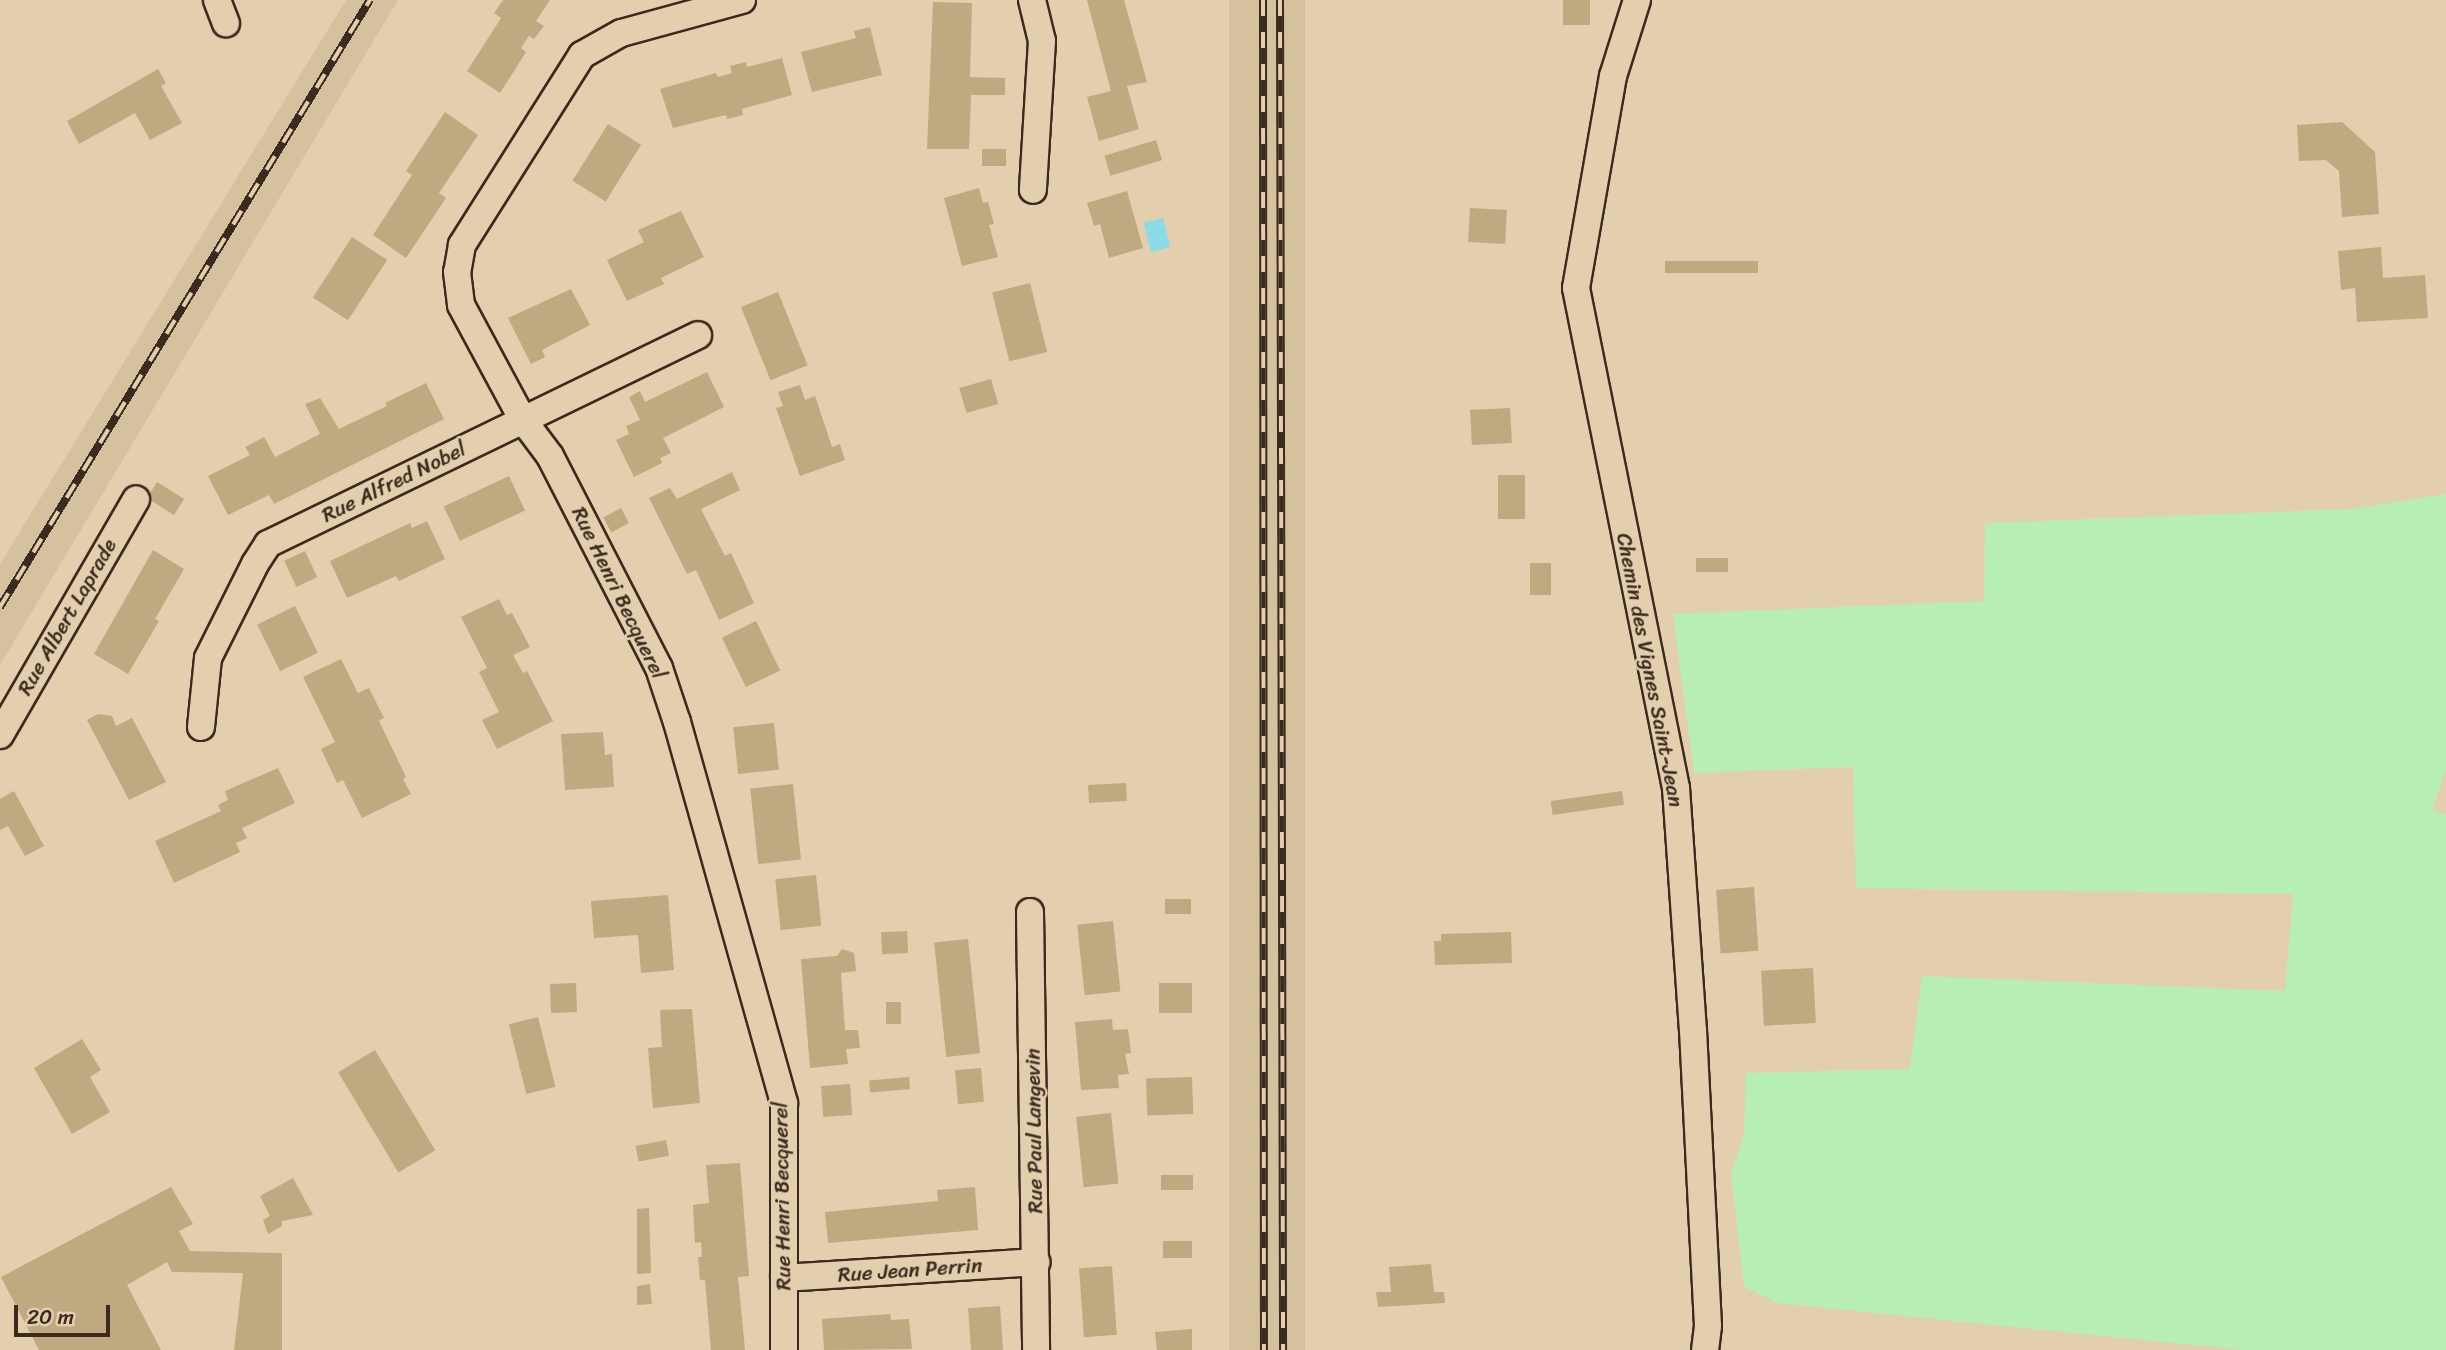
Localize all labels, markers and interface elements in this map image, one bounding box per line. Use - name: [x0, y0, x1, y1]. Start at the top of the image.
- street label: Rue Alfred Nobel: [317, 436, 471, 528]
- street label: Rue Henri Becquerel: [566, 503, 672, 683]
- street label: Chemin des Vignes Saint-Jean: [1611, 531, 1689, 809]
- street label: Rue Albert Laprade: [12, 534, 122, 700]
- street label: Rue Paul Langevin: [1020, 1048, 1048, 1214]
- street label: Rue Henri Becquerel: [768, 1101, 796, 1291]
- street label: Rue Jean Perrin: [836, 1252, 984, 1288]
- scale bar: [18, 1290, 114, 1334]
- text: 20 m: [27, 1298, 74, 1336]

